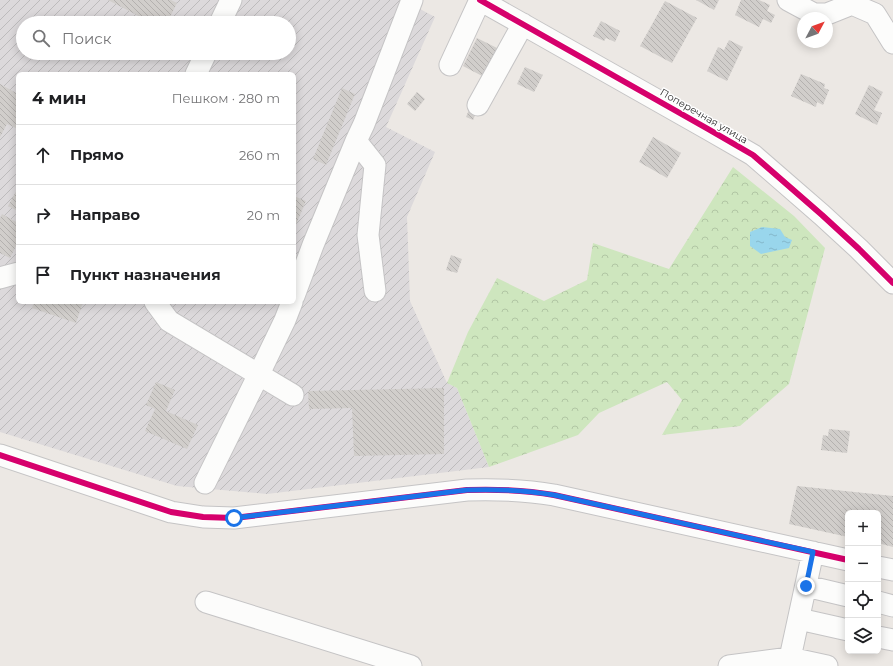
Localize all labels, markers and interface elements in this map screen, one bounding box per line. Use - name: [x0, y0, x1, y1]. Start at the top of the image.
- north arrow: [797, 12, 833, 48]
- search box: [16, 16, 296, 60]
- icon: search: [30, 27, 52, 49]
- text: Поиск: [62, 29, 111, 48]
- street label: Поперечная улица: [658, 86, 750, 146]
- text: 4 мин: [32, 88, 86, 108]
- text: Пешком · 280 m: [172, 90, 280, 106]
- icon: ahead: [32, 144, 54, 166]
- text: Прямо: [70, 145, 124, 164]
- text: 260 m: [239, 147, 280, 163]
- icon: right: [32, 204, 54, 226]
- text: Направо: [70, 205, 140, 224]
- text: 20 m: [247, 207, 280, 223]
- icon: arrive: [32, 264, 54, 286]
- text: Пункт назначения: [70, 265, 221, 284]
- route start: [225, 509, 243, 527]
- map controls: [845, 510, 881, 654]
- button: +: [845, 510, 881, 546]
- button: −: [845, 546, 881, 582]
- route end: [797, 577, 815, 595]
- button: locate: [845, 582, 881, 618]
- button: layers: [845, 618, 881, 654]

